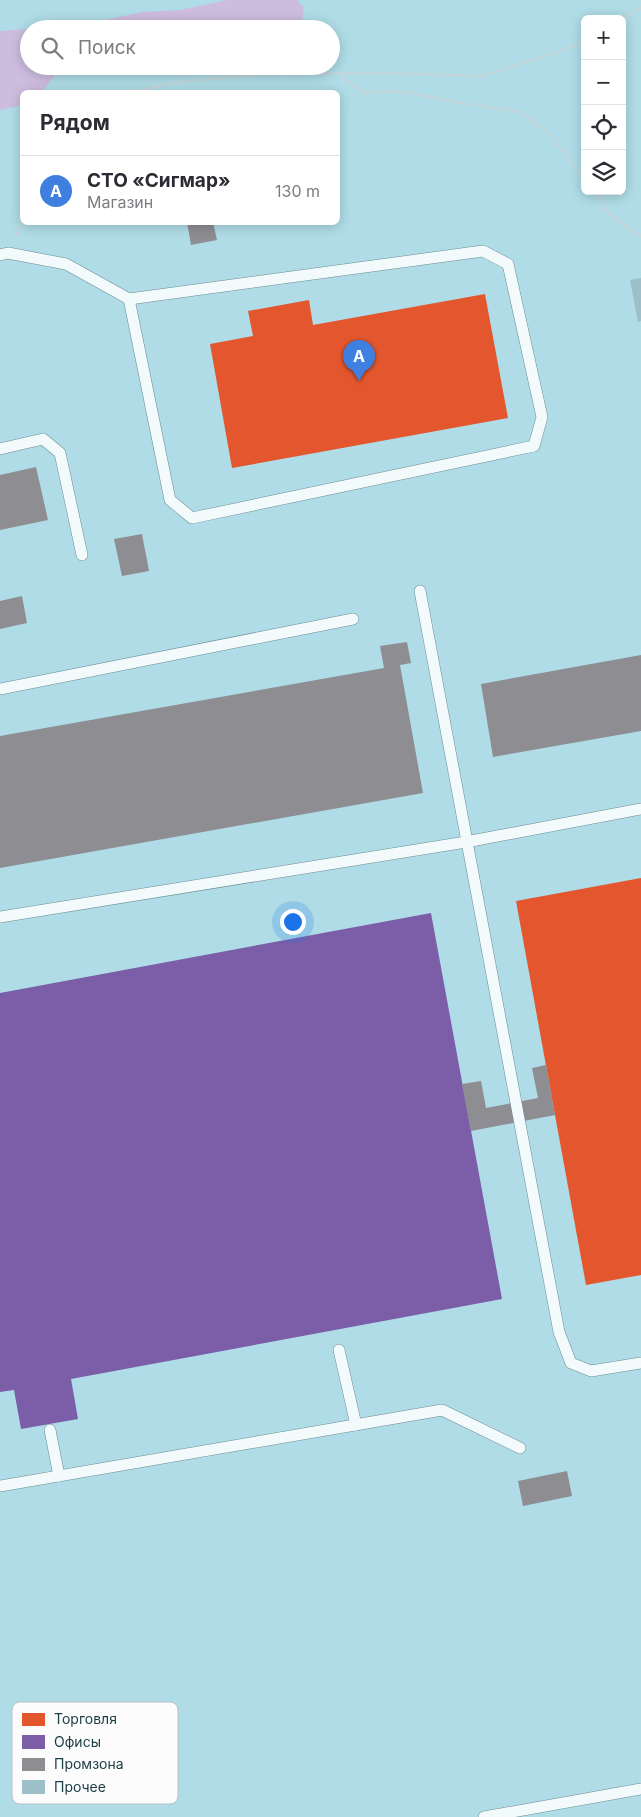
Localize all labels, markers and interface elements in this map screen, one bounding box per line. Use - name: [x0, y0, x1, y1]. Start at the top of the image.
- map controls: [581, 15, 626, 195]
- button: +: [581, 15, 626, 60]
- search box: [20, 20, 340, 75]
- icon: search: [38, 34, 66, 62]
- text: Поиск: [78, 36, 136, 59]
- button: −: [581, 60, 626, 105]
- button: locate: [581, 105, 626, 150]
- text: Рядом: [40, 110, 110, 135]
- button: layers: [581, 150, 626, 195]
- text: СТО «Сигмар»: [87, 169, 230, 192]
- text: A: [50, 181, 62, 201]
- text: 130 m: [275, 181, 320, 201]
- text: Магазин: [87, 192, 153, 212]
- pin: A: [343, 340, 375, 381]
- your location: [280, 909, 306, 935]
- legend: [12, 1702, 178, 1804]
- text: Торговля: [54, 1710, 117, 1727]
- text: Офисы: [54, 1733, 101, 1750]
- text: Промзона: [54, 1755, 124, 1772]
- text: Прочее: [54, 1778, 106, 1795]

